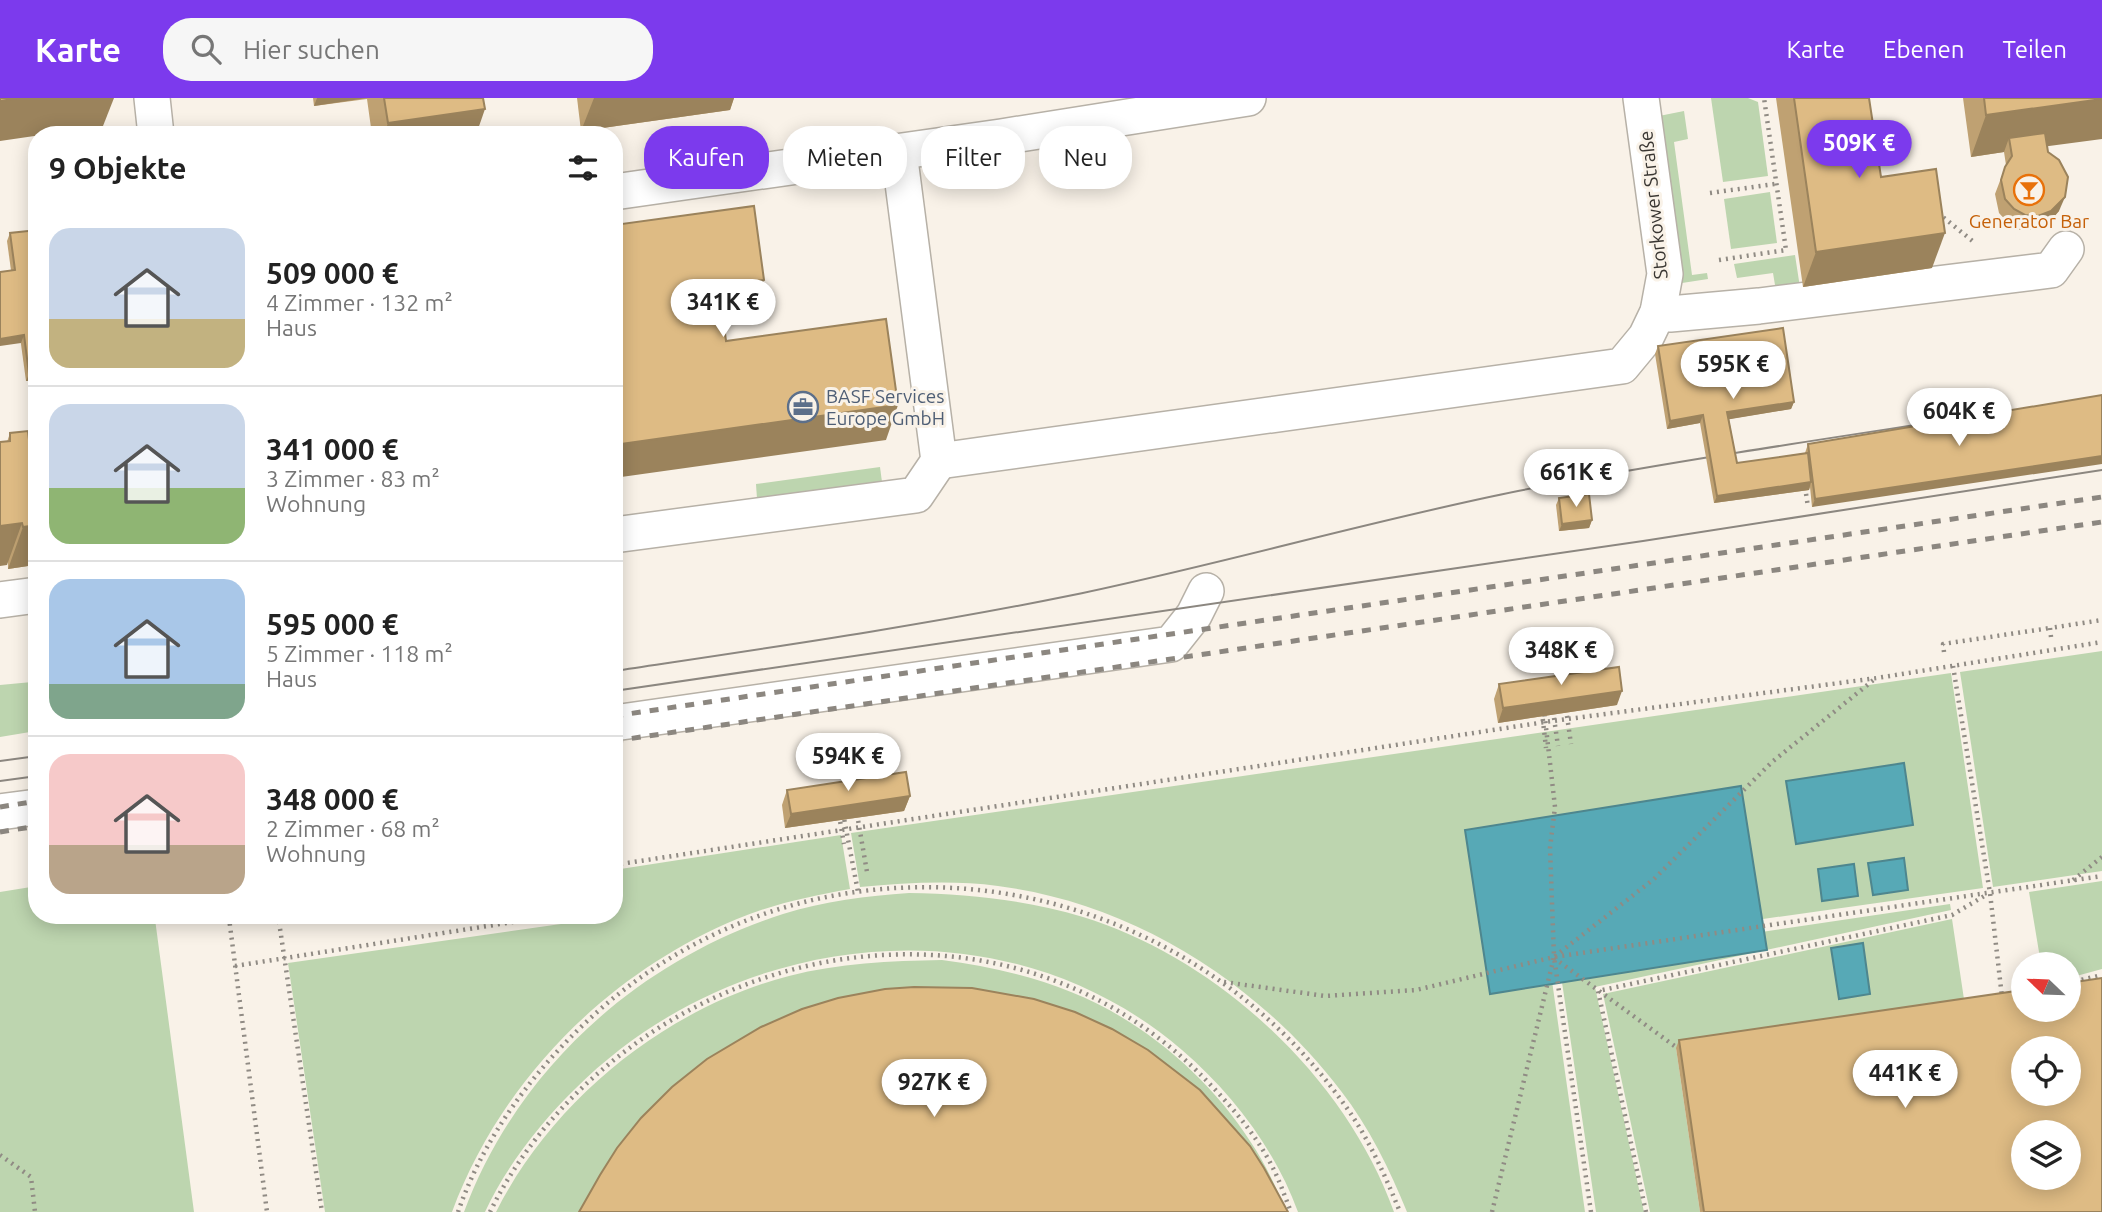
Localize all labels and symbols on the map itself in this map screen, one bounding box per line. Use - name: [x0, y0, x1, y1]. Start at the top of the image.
- pin: 509K €: [1802, 120, 1916, 180]
- street label: Storkower Straße: [1634, 130, 1672, 280]
- bar icon: Generator Bar: [2012, 173, 2046, 207]
- place label: Generator Bar: [1969, 210, 2089, 232]
- pin: 341K €: [666, 280, 780, 339]
- pin: 595K €: [1676, 342, 1790, 401]
- place label: BASF Services Europe GmbH: [826, 385, 945, 429]
- pin: 604K €: [1902, 388, 2016, 448]
- office icon: BASF Services Europe GmbH: [786, 390, 820, 424]
- pin: 661K €: [1519, 450, 1633, 509]
- pin: 348K €: [1504, 628, 1618, 687]
- pin: 594K €: [791, 734, 905, 793]
- north arrow: [2011, 952, 2081, 1022]
- pin: 441K €: [1848, 1051, 1962, 1110]
- pin: 927K €: [877, 1060, 991, 1119]

